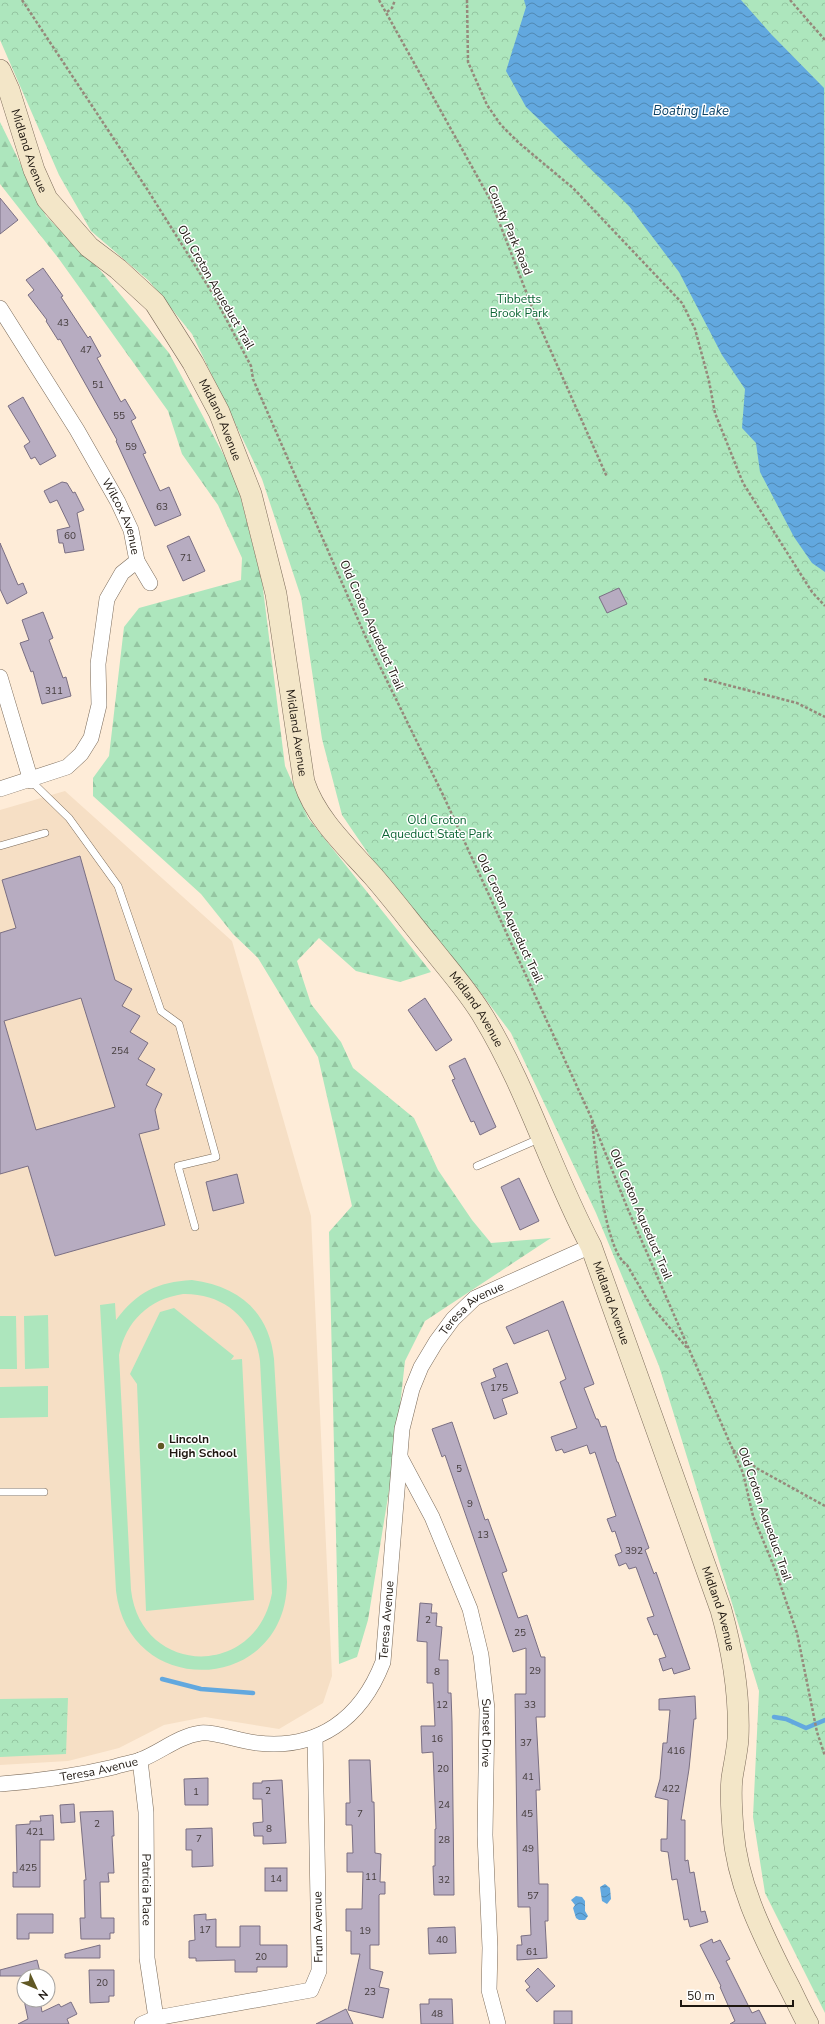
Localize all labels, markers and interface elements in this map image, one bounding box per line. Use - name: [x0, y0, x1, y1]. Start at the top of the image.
- water label: Boating Lake: [653, 102, 729, 120]
- street label: Midland Avenue: [7, 107, 51, 195]
- street label: County Park Road: [484, 183, 536, 277]
- street label: Old Croton Aqueduct Trail: [174, 222, 258, 352]
- park label: Tibbetts Brook Park: [490, 291, 549, 321]
- house number: 43: [57, 316, 69, 330]
- house number: 47: [80, 343, 92, 357]
- street label: Midland Avenue: [195, 376, 245, 463]
- house number: 51: [92, 378, 104, 392]
- house number: 55: [113, 409, 125, 423]
- house number: 59: [125, 440, 137, 454]
- street label: Wilcox Avenue: [98, 475, 144, 556]
- house number: 63: [156, 500, 168, 514]
- house number: 60: [64, 529, 76, 543]
- house number: 71: [180, 551, 192, 565]
- street label: Old Croton Aqueduct Trail: [336, 557, 408, 693]
- house number: 311: [45, 684, 63, 698]
- street label: Midland Avenue: [282, 688, 311, 778]
- park label: Old Croton Aqueduct State Park: [382, 812, 493, 842]
- street label: Old Croton Aqueduct Trail: [473, 851, 547, 986]
- street label: Midland Avenue: [446, 968, 507, 1050]
- house number: 254: [111, 1044, 129, 1058]
- street label: Old Croton Aqueduct Trail: [606, 1146, 676, 1282]
- street label: Midland Avenue: [589, 1259, 634, 1347]
- street label: Teresa Avenue: [436, 1278, 506, 1339]
- house number: 175: [490, 1381, 508, 1395]
- place label: Lincoln High School: [169, 1431, 237, 1461]
- marker: Lincoln High School: [156, 1441, 166, 1451]
- street label: Old Croton Aqueduct Trail: [734, 1445, 796, 1584]
- house number: 5: [456, 1462, 462, 1476]
- house number: 9: [467, 1497, 473, 1511]
- house number: 13: [477, 1528, 489, 1542]
- house number: 392: [625, 1544, 643, 1558]
- street label: Midland Avenue: [698, 1564, 739, 1652]
- street label: Teresa Avenue: [375, 1580, 398, 1661]
- house number: 2: [425, 1613, 431, 1627]
- house number: 25: [514, 1626, 526, 1640]
- house number: 29: [529, 1664, 541, 1678]
- house number: 8: [434, 1665, 440, 1679]
- house number: 12: [436, 1698, 448, 1712]
- street label: Sunset Drive: [478, 1698, 495, 1767]
- house number: 33: [524, 1698, 536, 1712]
- house number: 16: [431, 1732, 443, 1746]
- house number: 37: [520, 1736, 532, 1750]
- house number: 416: [667, 1744, 685, 1758]
- street label: Teresa Avenue: [59, 1753, 140, 1785]
- house number: 20: [437, 1762, 449, 1776]
- house number: 41: [522, 1770, 534, 1784]
- house number: 422: [662, 1782, 680, 1796]
- house number: 2: [265, 1784, 271, 1798]
- house number: 1: [193, 1785, 199, 1799]
- house number: 24: [438, 1798, 450, 1812]
- house number: 7: [357, 1807, 363, 1821]
- house number: 45: [521, 1807, 533, 1821]
- house number: 2: [94, 1817, 100, 1831]
- house number: 8: [266, 1822, 272, 1836]
- house number: 421: [26, 1825, 44, 1839]
- house number: 7: [196, 1832, 202, 1846]
- house number: 28: [438, 1833, 450, 1847]
- house number: 49: [522, 1842, 534, 1856]
- street label: Patricia Place: [138, 1854, 155, 1926]
- house number: 425: [19, 1861, 37, 1875]
- house number: 11: [365, 1870, 377, 1884]
- house number: 14: [270, 1872, 282, 1886]
- house number: 32: [438, 1873, 450, 1887]
- house number: 57: [527, 1889, 539, 1903]
- street label: Frum Avenue: [309, 1891, 327, 1963]
- house number: 17: [199, 1923, 211, 1937]
- house number: 19: [359, 1924, 371, 1938]
- house number: 40: [436, 1933, 448, 1947]
- house number: 61: [526, 1945, 538, 1959]
- house number: 20: [255, 1950, 267, 1964]
- north arrow: [16, 1968, 56, 2008]
- house number: 20: [96, 1976, 108, 1990]
- scale bar: [681, 1982, 793, 2008]
- house number: 23: [364, 1985, 376, 1999]
- text: N: [35, 1986, 51, 2003]
- text: 50 m: [687, 1988, 715, 2004]
- house number: 48: [431, 2007, 443, 2021]

